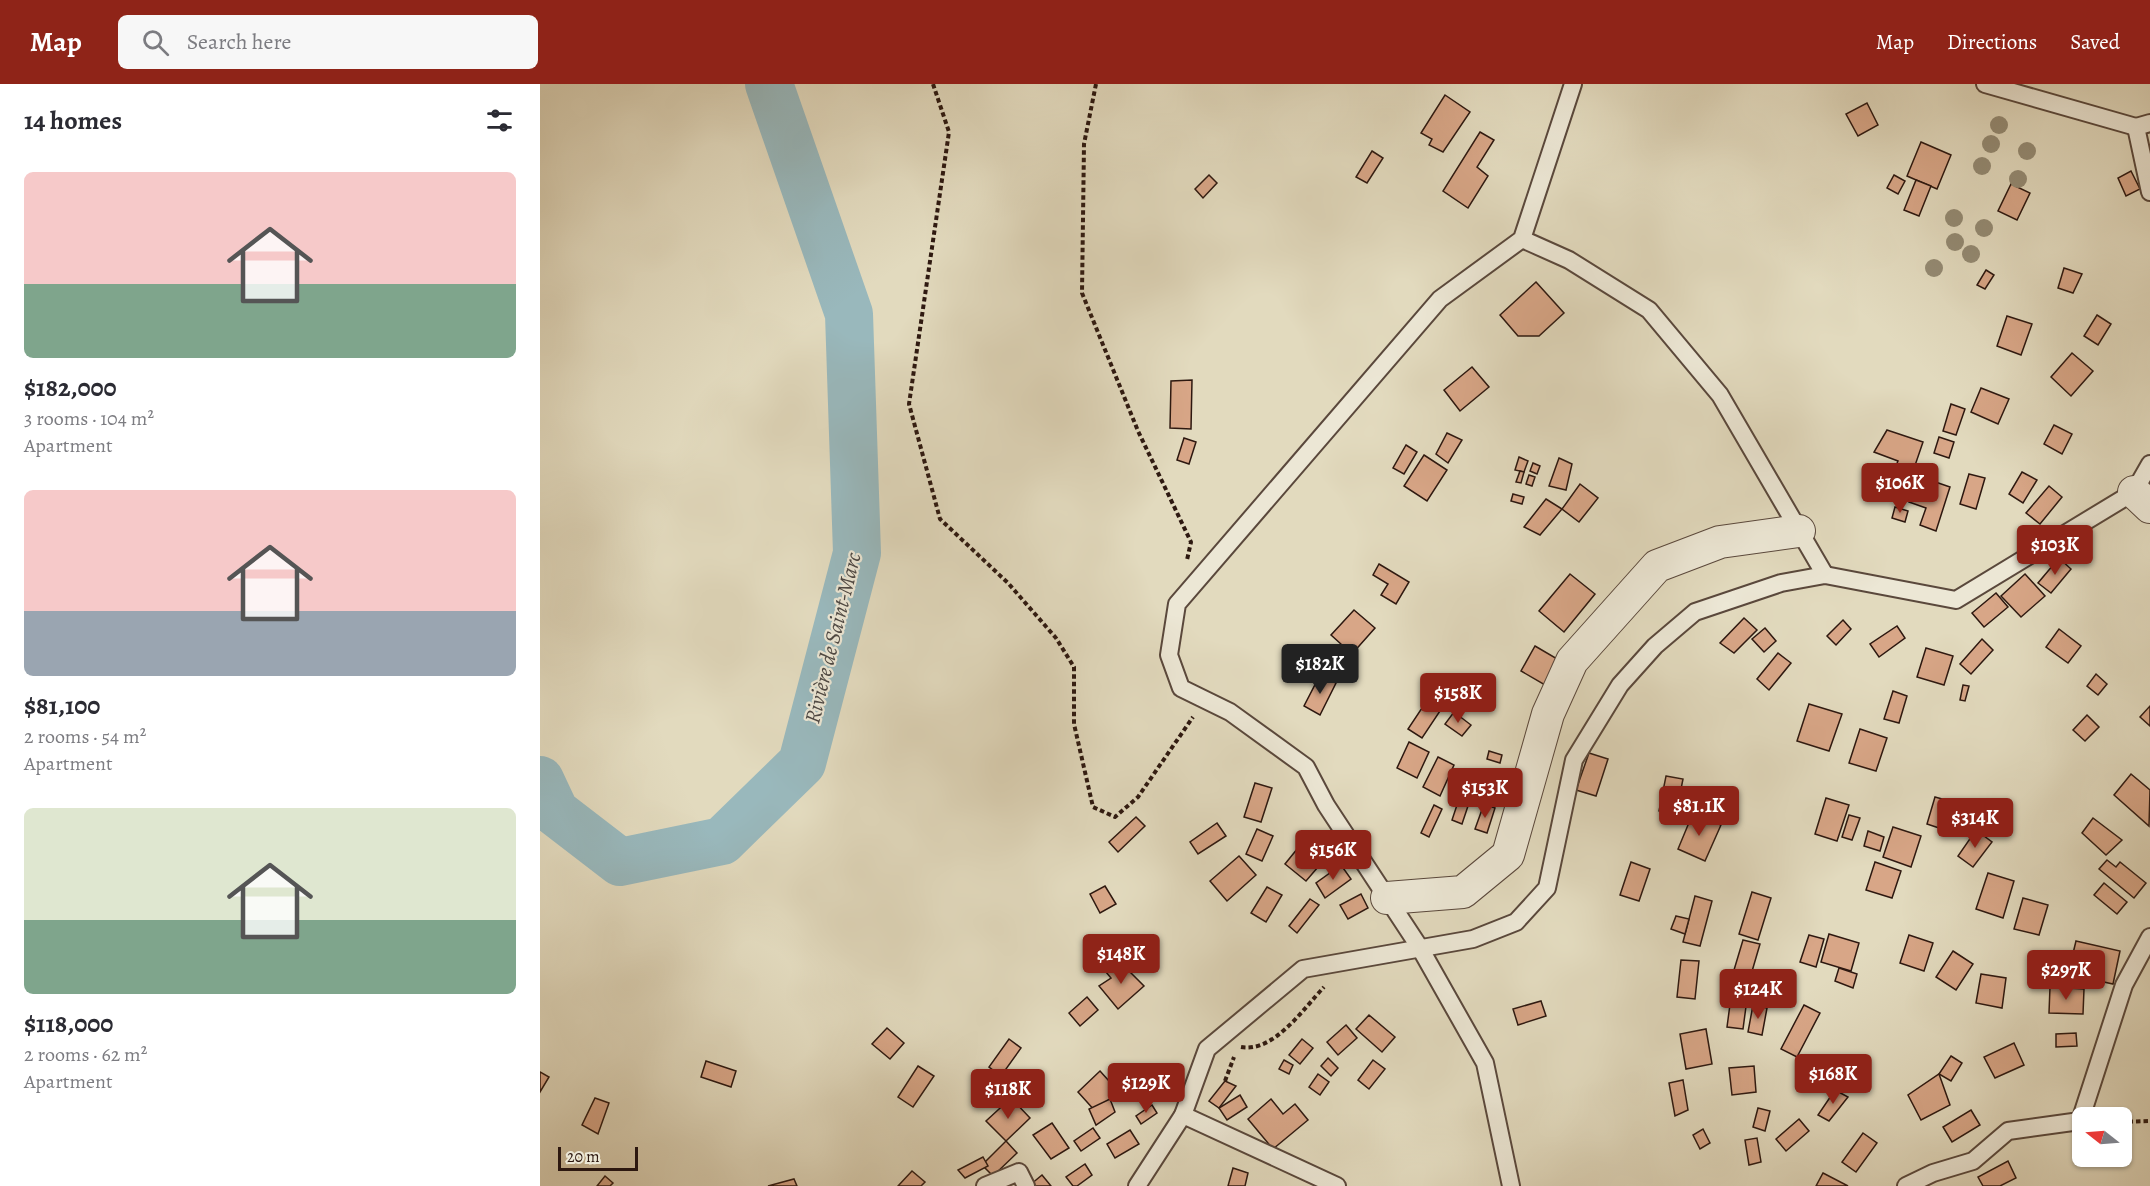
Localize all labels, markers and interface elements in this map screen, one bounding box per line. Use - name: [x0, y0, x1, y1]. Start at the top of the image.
- search box: [118, 15, 538, 69]
- text: Map: [30, 23, 82, 61]
- icon: search: [139, 26, 172, 59]
- text: Search here: [187, 27, 291, 57]
- text: Map: [1876, 28, 1914, 56]
- text: Directions: [1947, 28, 2037, 56]
- text: Saved: [2070, 28, 2120, 56]
- text: 14 homes: [24, 103, 122, 138]
- icon: filters: [483, 104, 516, 137]
- icon: home: [216, 211, 324, 319]
- text: $182,000: [24, 370, 117, 405]
- text: 3 rooms · 104 m²: [24, 405, 154, 432]
- text: Apartment: [24, 432, 113, 459]
- pin: $106K: [1858, 463, 1942, 514]
- text: $106K: [1875, 469, 1925, 496]
- pin: $103K: [2013, 525, 2097, 576]
- icon: home: [216, 529, 324, 637]
- text: $103K: [2031, 531, 2079, 558]
- water label: Rivière de Saint-Marc: [797, 549, 869, 726]
- pin: $182K: [1278, 644, 1362, 695]
- text: $182K: [1296, 650, 1344, 677]
- pin: $158K: [1416, 673, 1500, 724]
- text: $158K: [1434, 679, 1482, 706]
- text: $81,100: [24, 688, 100, 723]
- text: 2 rooms · 54 m²: [24, 723, 146, 750]
- text: Apartment: [24, 750, 113, 777]
- pin: $153K: [1443, 768, 1527, 819]
- text: $153K: [1462, 774, 1508, 801]
- pin: $81.1K: [1650, 786, 1748, 837]
- text: $81.1K: [1673, 792, 1725, 819]
- pin: $314K: [1933, 798, 2017, 849]
- text: $314K: [1951, 804, 1999, 831]
- pin: $156K: [1291, 830, 1375, 881]
- text: $156K: [1309, 836, 1357, 863]
- icon: home: [216, 847, 324, 955]
- pin: $148K: [1079, 934, 1163, 985]
- text: $148K: [1097, 940, 1145, 967]
- pin: $297K: [2024, 950, 2108, 1001]
- text: $297K: [2041, 956, 2091, 983]
- pin: $124K: [1716, 969, 1800, 1020]
- text: $124K: [1734, 975, 1782, 1002]
- text: $118,000: [24, 1006, 113, 1041]
- text: 2 rooms · 62 m²: [24, 1041, 147, 1068]
- pin: $168K: [1791, 1054, 1875, 1105]
- text: $168K: [1809, 1060, 1857, 1087]
- pin: $129K: [1104, 1063, 1188, 1114]
- text: Apartment: [24, 1068, 113, 1095]
- pin: $118K: [966, 1069, 1050, 1120]
- text: $129K: [1122, 1069, 1170, 1096]
- text: $118K: [985, 1075, 1031, 1102]
- north arrow: [2072, 1107, 2132, 1167]
- map controls: [2072, 1107, 2132, 1167]
- scale bar: [558, 1144, 638, 1172]
- text: 20 m: [567, 1146, 600, 1168]

